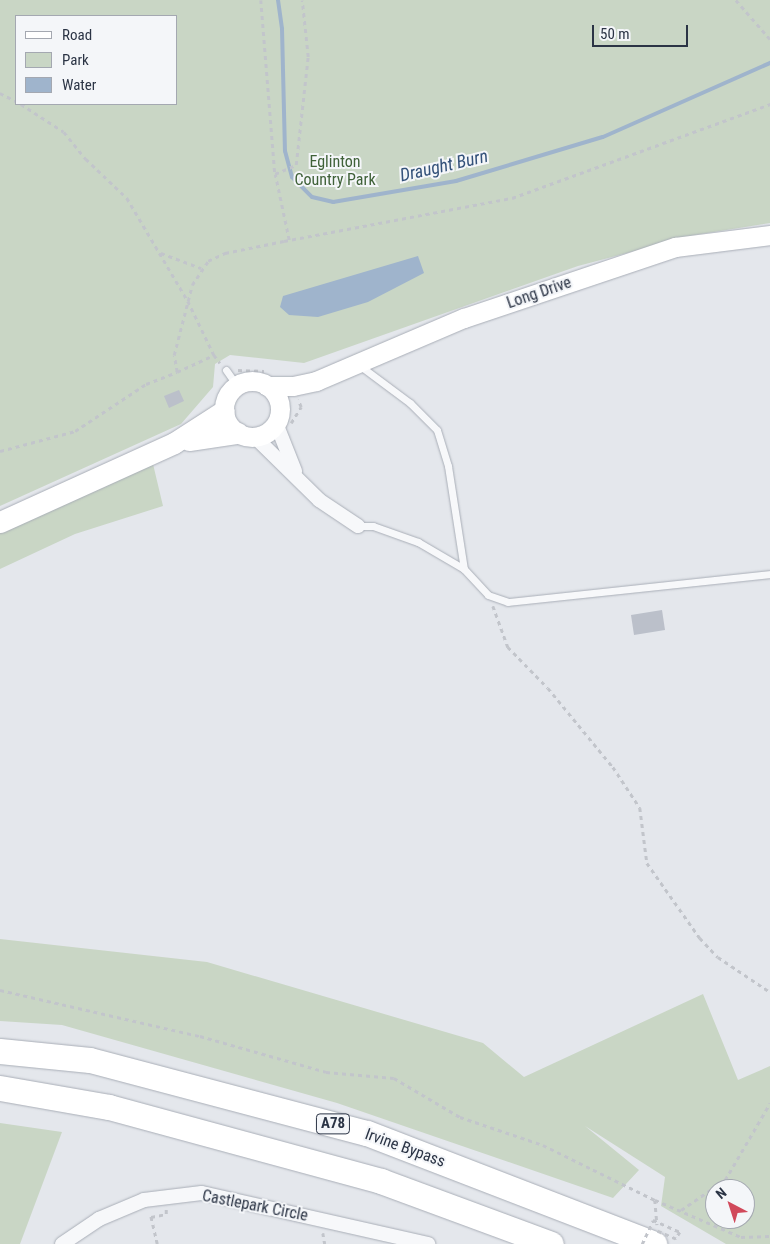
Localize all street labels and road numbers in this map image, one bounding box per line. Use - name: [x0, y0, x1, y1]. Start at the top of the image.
- street label: Long Drive: [504, 273, 574, 313]
- road number: A78: [316, 1112, 350, 1136]
- street label: Irvine Bypass: [362, 1125, 448, 1171]
- street label: Castlepark Circle: [201, 1186, 309, 1226]

